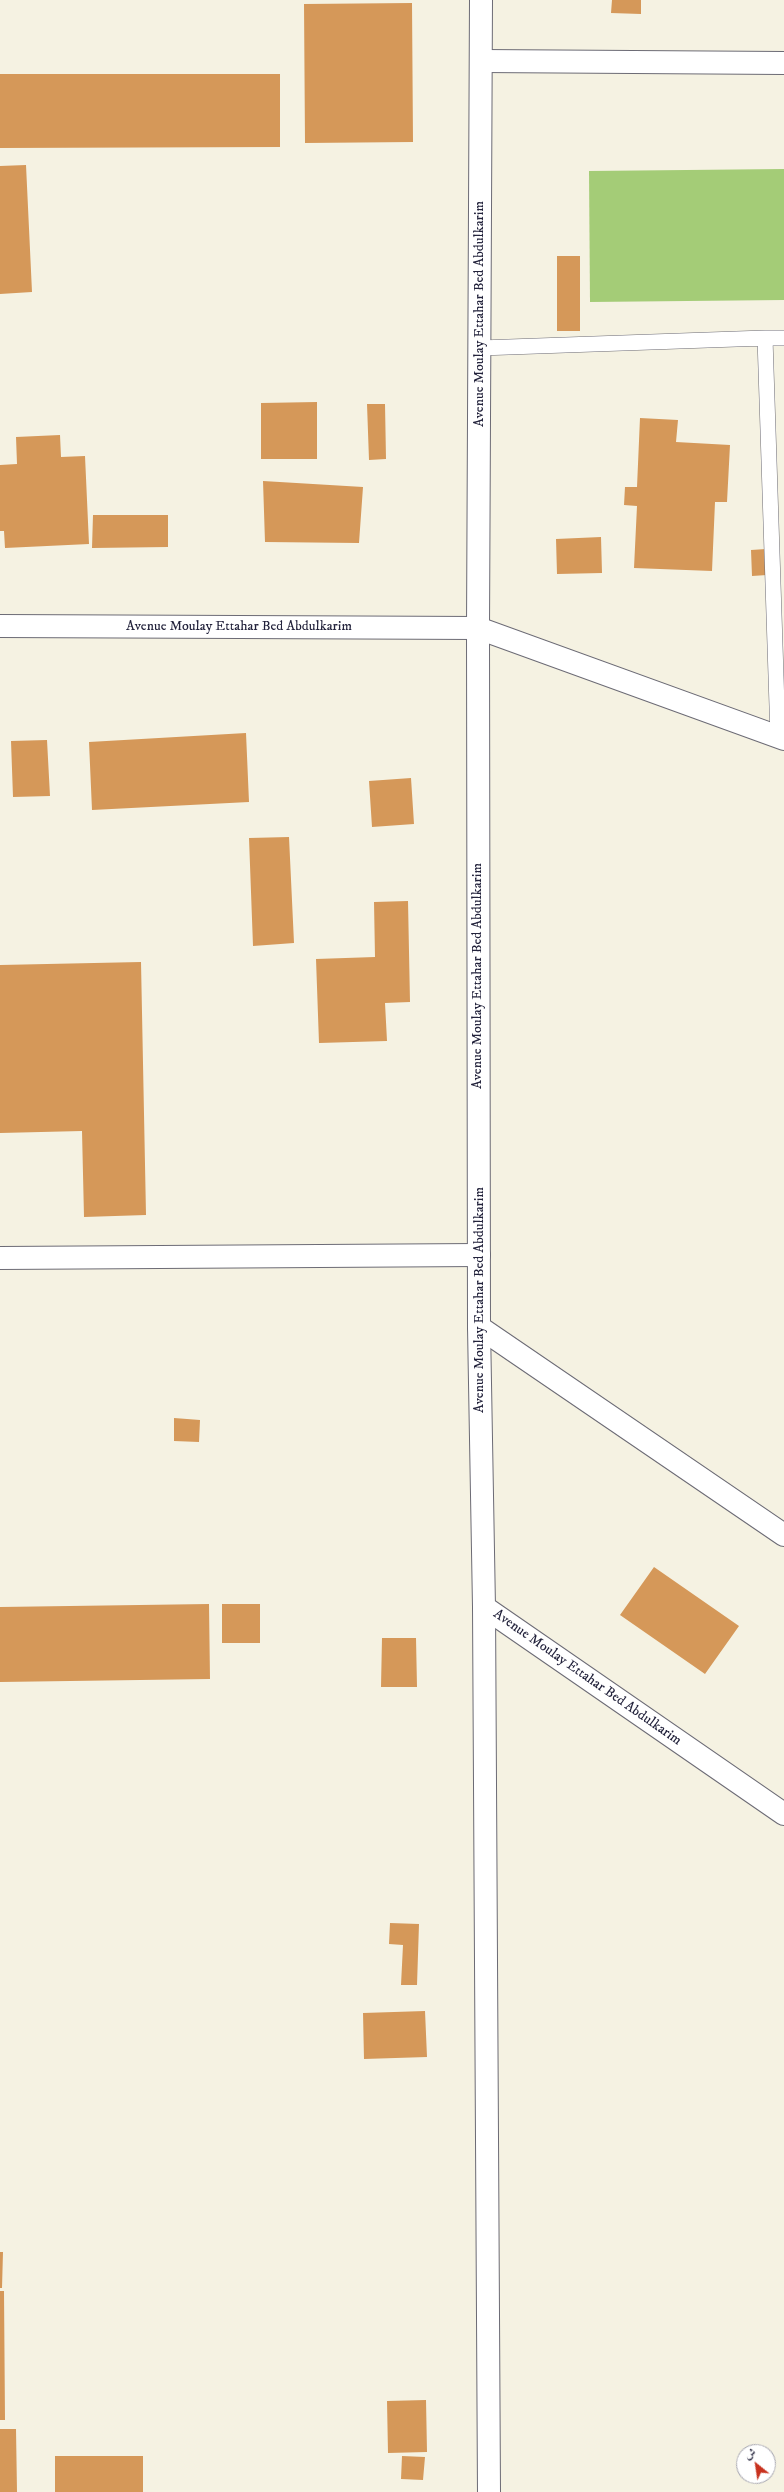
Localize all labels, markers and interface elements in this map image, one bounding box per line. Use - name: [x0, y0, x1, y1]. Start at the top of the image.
- street label: Avenue Moulay Ettahar Bed Abdulkarim: [472, 201, 488, 427]
- street label: Avenue Moulay Ettahar Bed Abdulkarim: [126, 619, 352, 635]
- street label: Avenue Moulay Ettahar Bed Abdulkarim: [470, 863, 486, 1089]
- street label: Avenue Moulay Ettahar Bed Abdulkarim: [472, 1187, 488, 1413]
- street label: Avenue Moulay Ettahar Bed Abdulkarim: [490, 1606, 684, 1750]
- north arrow: [736, 2444, 776, 2484]
- text: ش: [742, 2446, 759, 2463]

